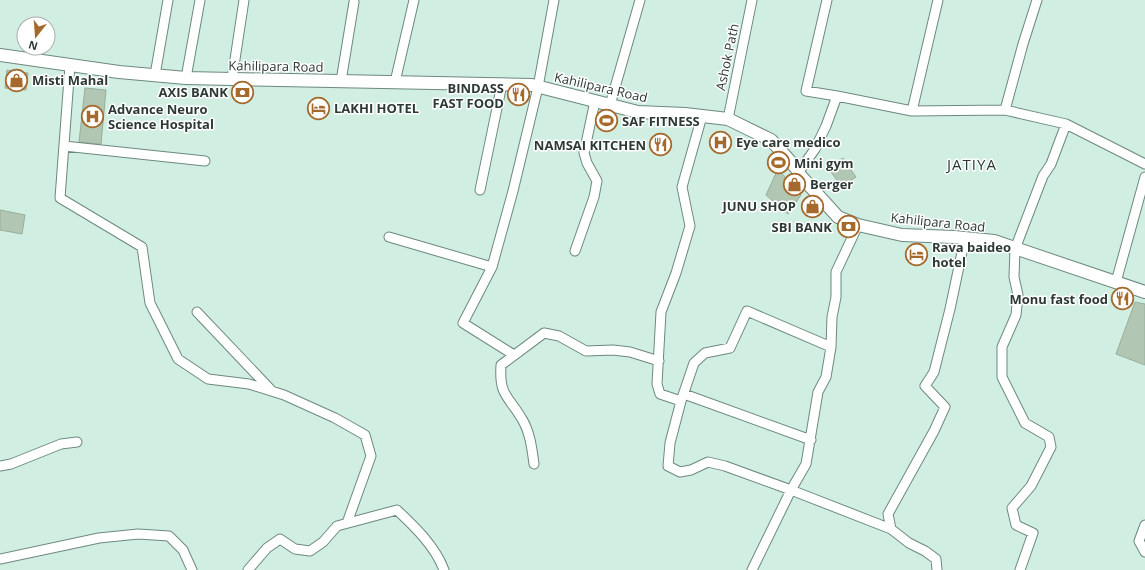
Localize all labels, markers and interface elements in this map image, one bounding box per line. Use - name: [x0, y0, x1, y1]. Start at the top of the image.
- north arrow: [16, 16, 56, 56]
- street label: Ashok Path: [711, 22, 743, 92]
- text: N: [26, 38, 39, 55]
- street label: Kahilipara Road: [228, 56, 324, 76]
- shop icon: Misti Mahal: [3, 67, 29, 93]
- street label: Kahilipara Road: [553, 68, 649, 106]
- place label: Misti Mahal: [32, 71, 108, 89]
- bank icon: AXIS BANK: [230, 79, 256, 105]
- place label: BINDASS FAST FOOD: [432, 79, 504, 112]
- restaurant icon: BINDASS FAST FOOD: [506, 82, 532, 108]
- place label: AXIS BANK: [159, 83, 228, 101]
- hotel icon: LAKHI HOTEL: [305, 95, 331, 121]
- place label: LAKHI HOTEL: [334, 99, 419, 117]
- place label: Advance Neuro Science Hospital: [108, 100, 214, 133]
- hospital icon: Advance Neuro Science Hospital: [80, 103, 106, 129]
- sports icon: SAF FITNESS: [593, 108, 619, 134]
- place label: SAF FITNESS: [622, 112, 700, 130]
- hospital icon: Eye care medico: [708, 129, 734, 155]
- restaurant icon: NAMSAI KITCHEN: [648, 132, 674, 158]
- place label: Eye care medico: [736, 133, 841, 151]
- place label: NAMSAI KITCHEN: [534, 136, 646, 154]
- sports icon: Mini gym: [766, 150, 792, 176]
- place label: Mini gym: [794, 154, 854, 172]
- district label: JATIYA: [945, 154, 997, 174]
- shop icon: Berger: [782, 171, 808, 197]
- place label: Berger: [810, 175, 853, 193]
- shop icon: JUNU SHOP: [799, 193, 825, 219]
- place label: JUNU SHOP: [721, 197, 796, 215]
- street label: Kahilipara Road: [890, 208, 986, 236]
- bank icon: SBI BANK: [835, 214, 861, 240]
- place label: SBI BANK: [772, 218, 832, 236]
- place label: Rava baideo hotel: [932, 238, 1011, 271]
- hotel icon: Rava baideo hotel: [903, 241, 929, 267]
- restaurant icon: Monu fast food: [1110, 286, 1136, 312]
- place label: Monu fast food: [1010, 290, 1108, 308]

